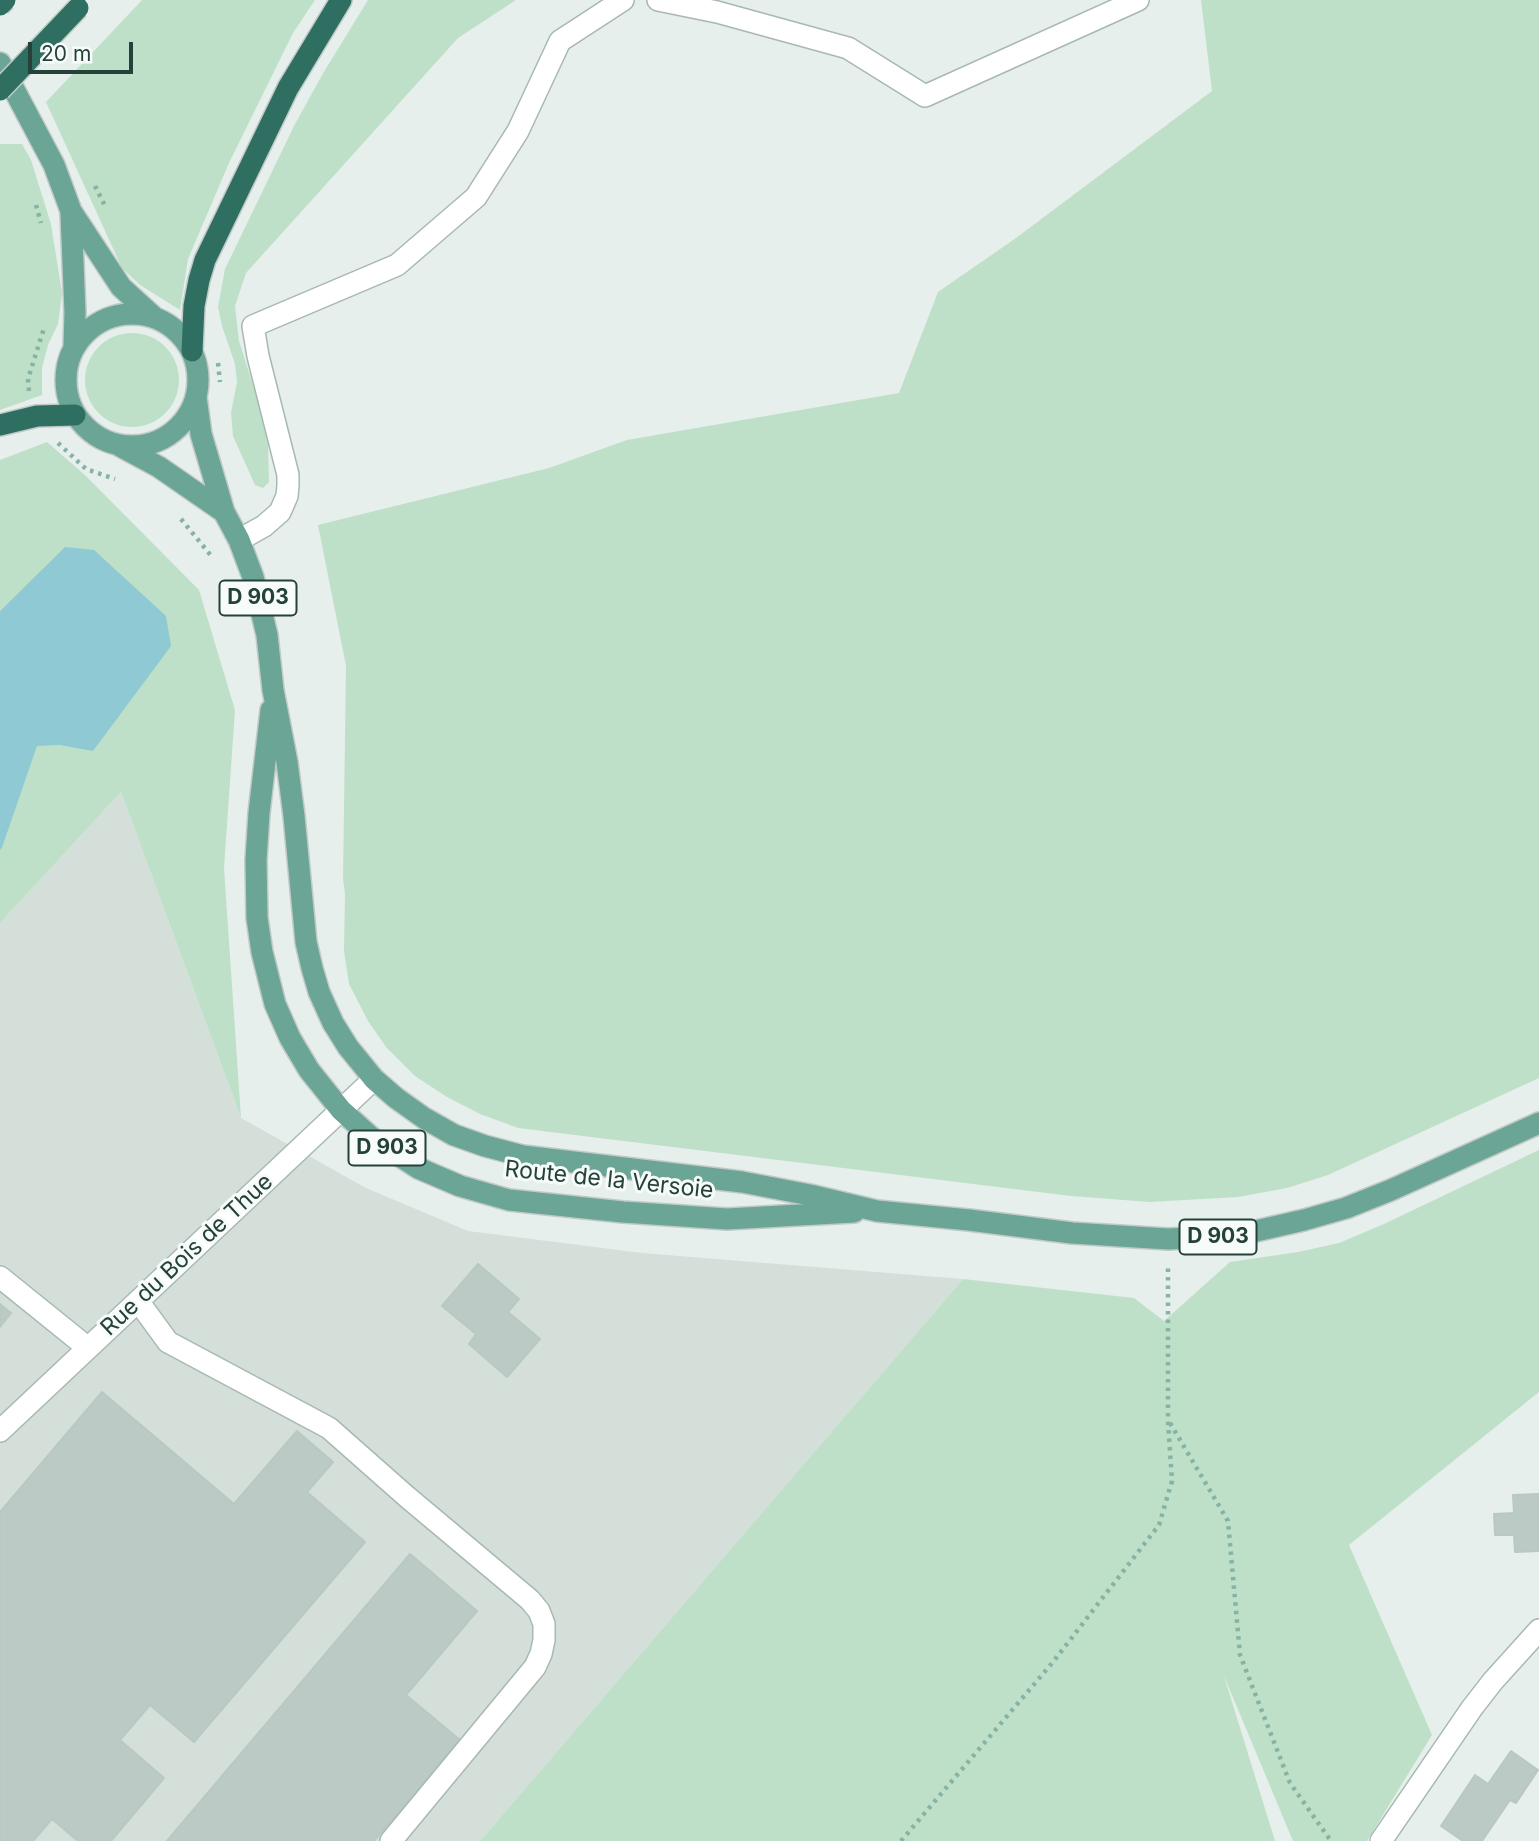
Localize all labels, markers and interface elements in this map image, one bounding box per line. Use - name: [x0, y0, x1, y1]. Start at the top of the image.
- scale bar: [32, 28, 136, 72]
- text: 20 m: [41, 41, 91, 66]
- road number: D 903: [219, 580, 296, 616]
- road number: D 903: [348, 1130, 426, 1166]
- street label: Route de la Versoie: [503, 1155, 715, 1205]
- street label: Rue du Bois de Thue: [95, 1168, 279, 1342]
- road number: D 903: [1180, 1220, 1256, 1254]

